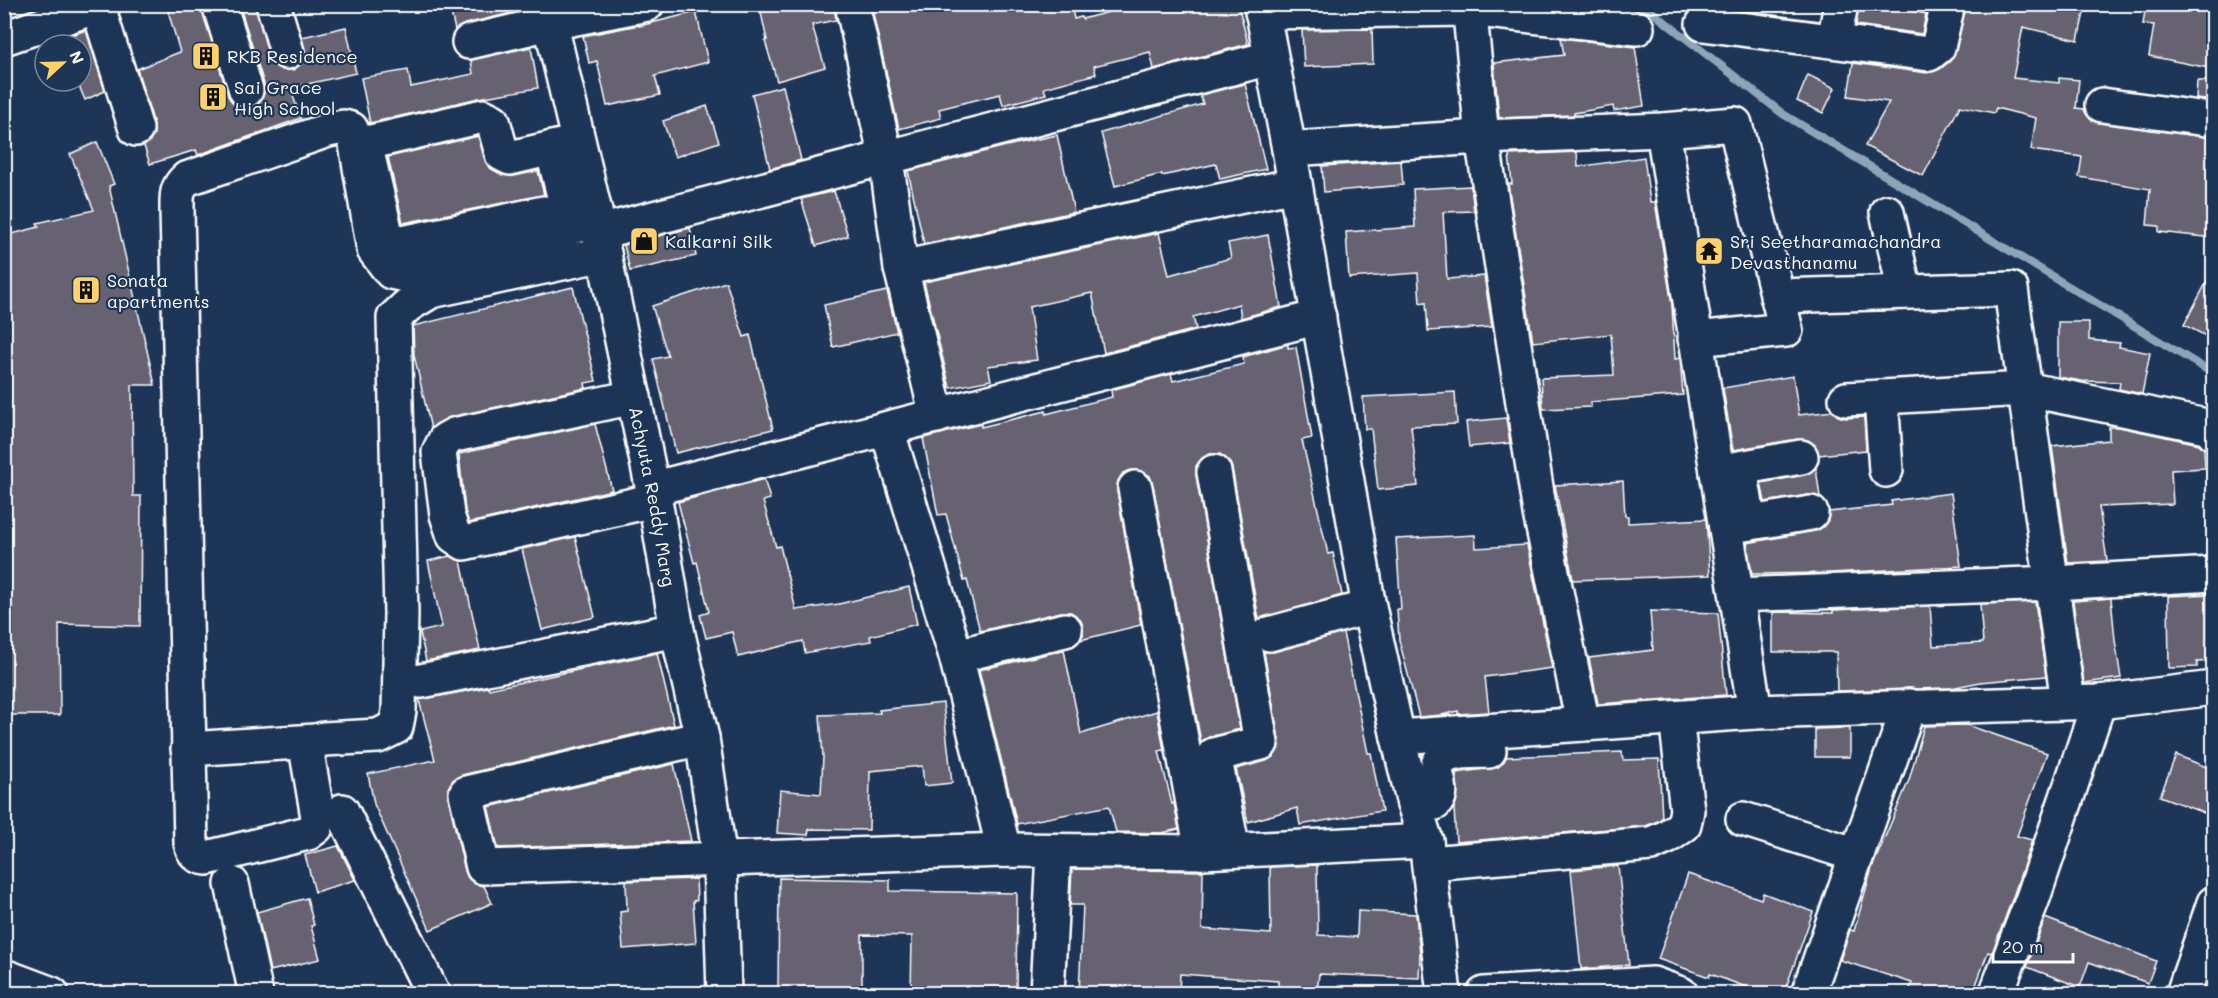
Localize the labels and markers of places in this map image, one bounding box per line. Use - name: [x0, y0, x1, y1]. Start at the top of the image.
- building icon: RKB Residence: [190, 40, 222, 72]
- place label: RKB Residence: [227, 44, 358, 68]
- place label: Sai Grace High School: [234, 75, 335, 120]
- building icon: Sai Grace High School: [197, 81, 229, 113]
- shop icon: Kalkarni Silk: [628, 225, 660, 257]
- place label: Kalkarni Silk: [665, 229, 772, 253]
- place label: Sri Seetharamachandra Devasthanamu: [1730, 229, 1942, 274]
- temple icon: Sri Seetharamachandra Devasthanamu: [1693, 235, 1725, 267]
- place label: Sonata apartments: [107, 268, 210, 313]
- building icon: Sonata apartments: [70, 274, 102, 306]

